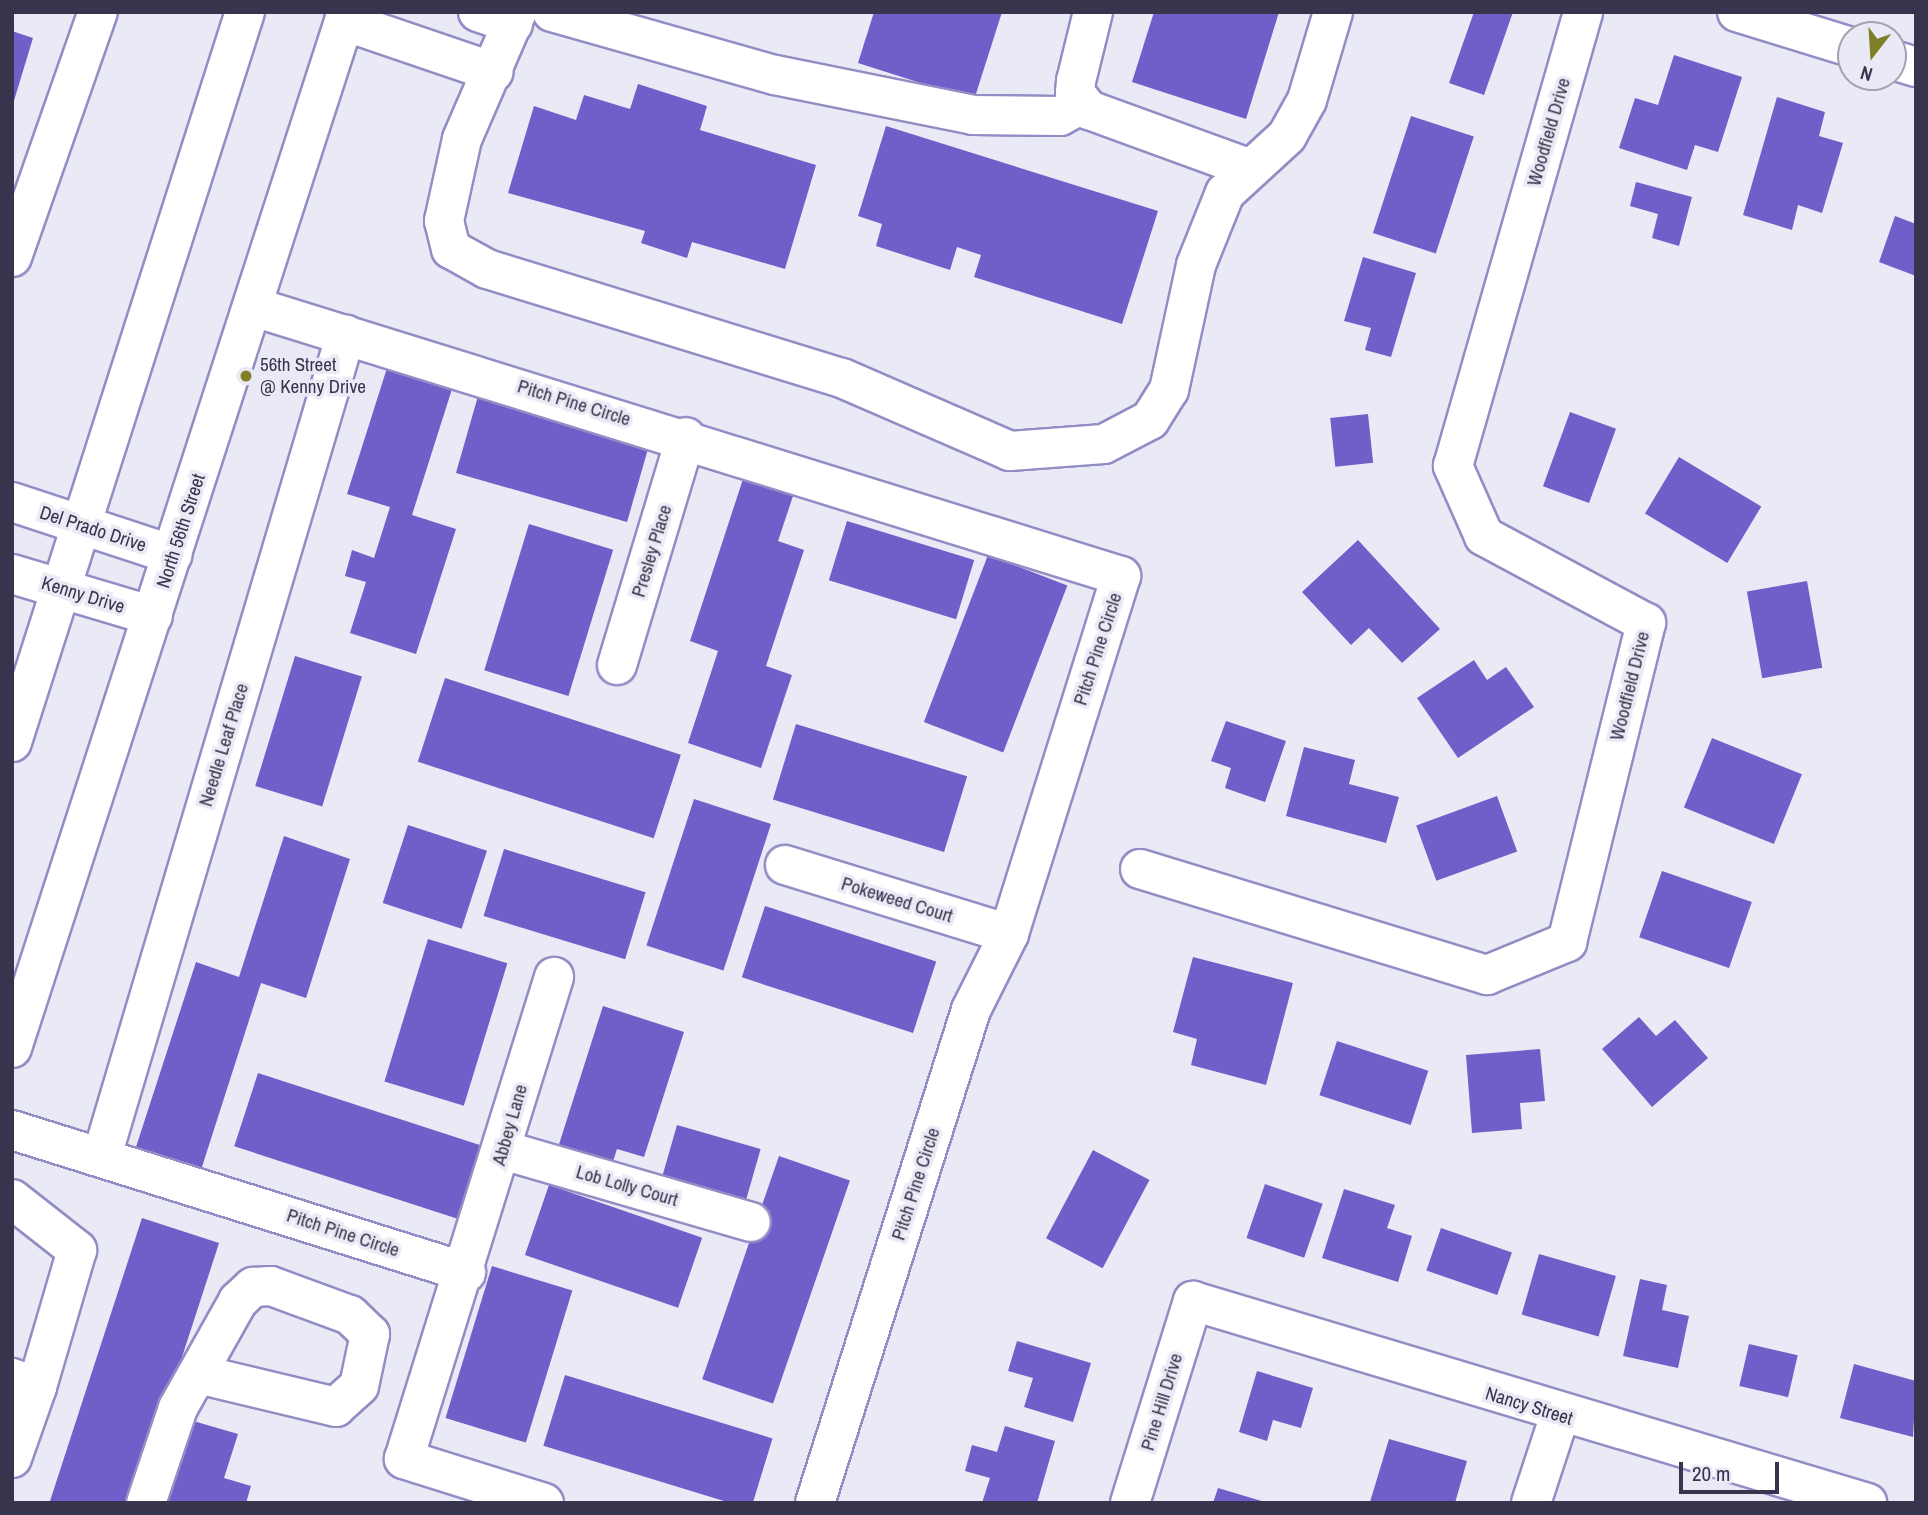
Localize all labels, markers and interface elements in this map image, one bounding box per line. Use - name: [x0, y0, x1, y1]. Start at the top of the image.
- north arrow: [1837, 21, 1907, 91]
- text: N: [1857, 60, 1876, 88]
- street label: Woodfield Drive: [1523, 75, 1575, 189]
- place label: 56th Street @ Kenny Drive: [260, 354, 366, 398]
- marker: 56th Street @ Kenny Drive: [238, 368, 254, 384]
- street label: Pitch Pine Circle: [515, 375, 633, 431]
- street label: North 56th Street: [152, 471, 210, 591]
- street label: Del Prado Drive: [37, 501, 149, 557]
- street label: Presley Place: [627, 502, 677, 600]
- street label: Kenny Drive: [39, 572, 127, 618]
- street label: Pitch Pine Circle: [1069, 590, 1127, 708]
- street label: Woodfield Drive: [1605, 629, 1655, 743]
- street label: Needle Leaf Place: [194, 681, 254, 809]
- street label: Pokeweed Court: [839, 872, 955, 928]
- street label: Abbey Lane: [488, 1082, 532, 1168]
- street label: Pitch Pine Circle: [887, 1125, 945, 1243]
- street label: Lob Lolly Court: [573, 1161, 681, 1211]
- street label: Pitch Pine Circle: [284, 1204, 402, 1262]
- street label: Pine Hill Drive: [1136, 1351, 1188, 1453]
- street label: Nancy Street: [1483, 1382, 1575, 1430]
- scale bar: [1683, 1448, 1783, 1492]
- text: 20 m: [1692, 1459, 1730, 1488]

